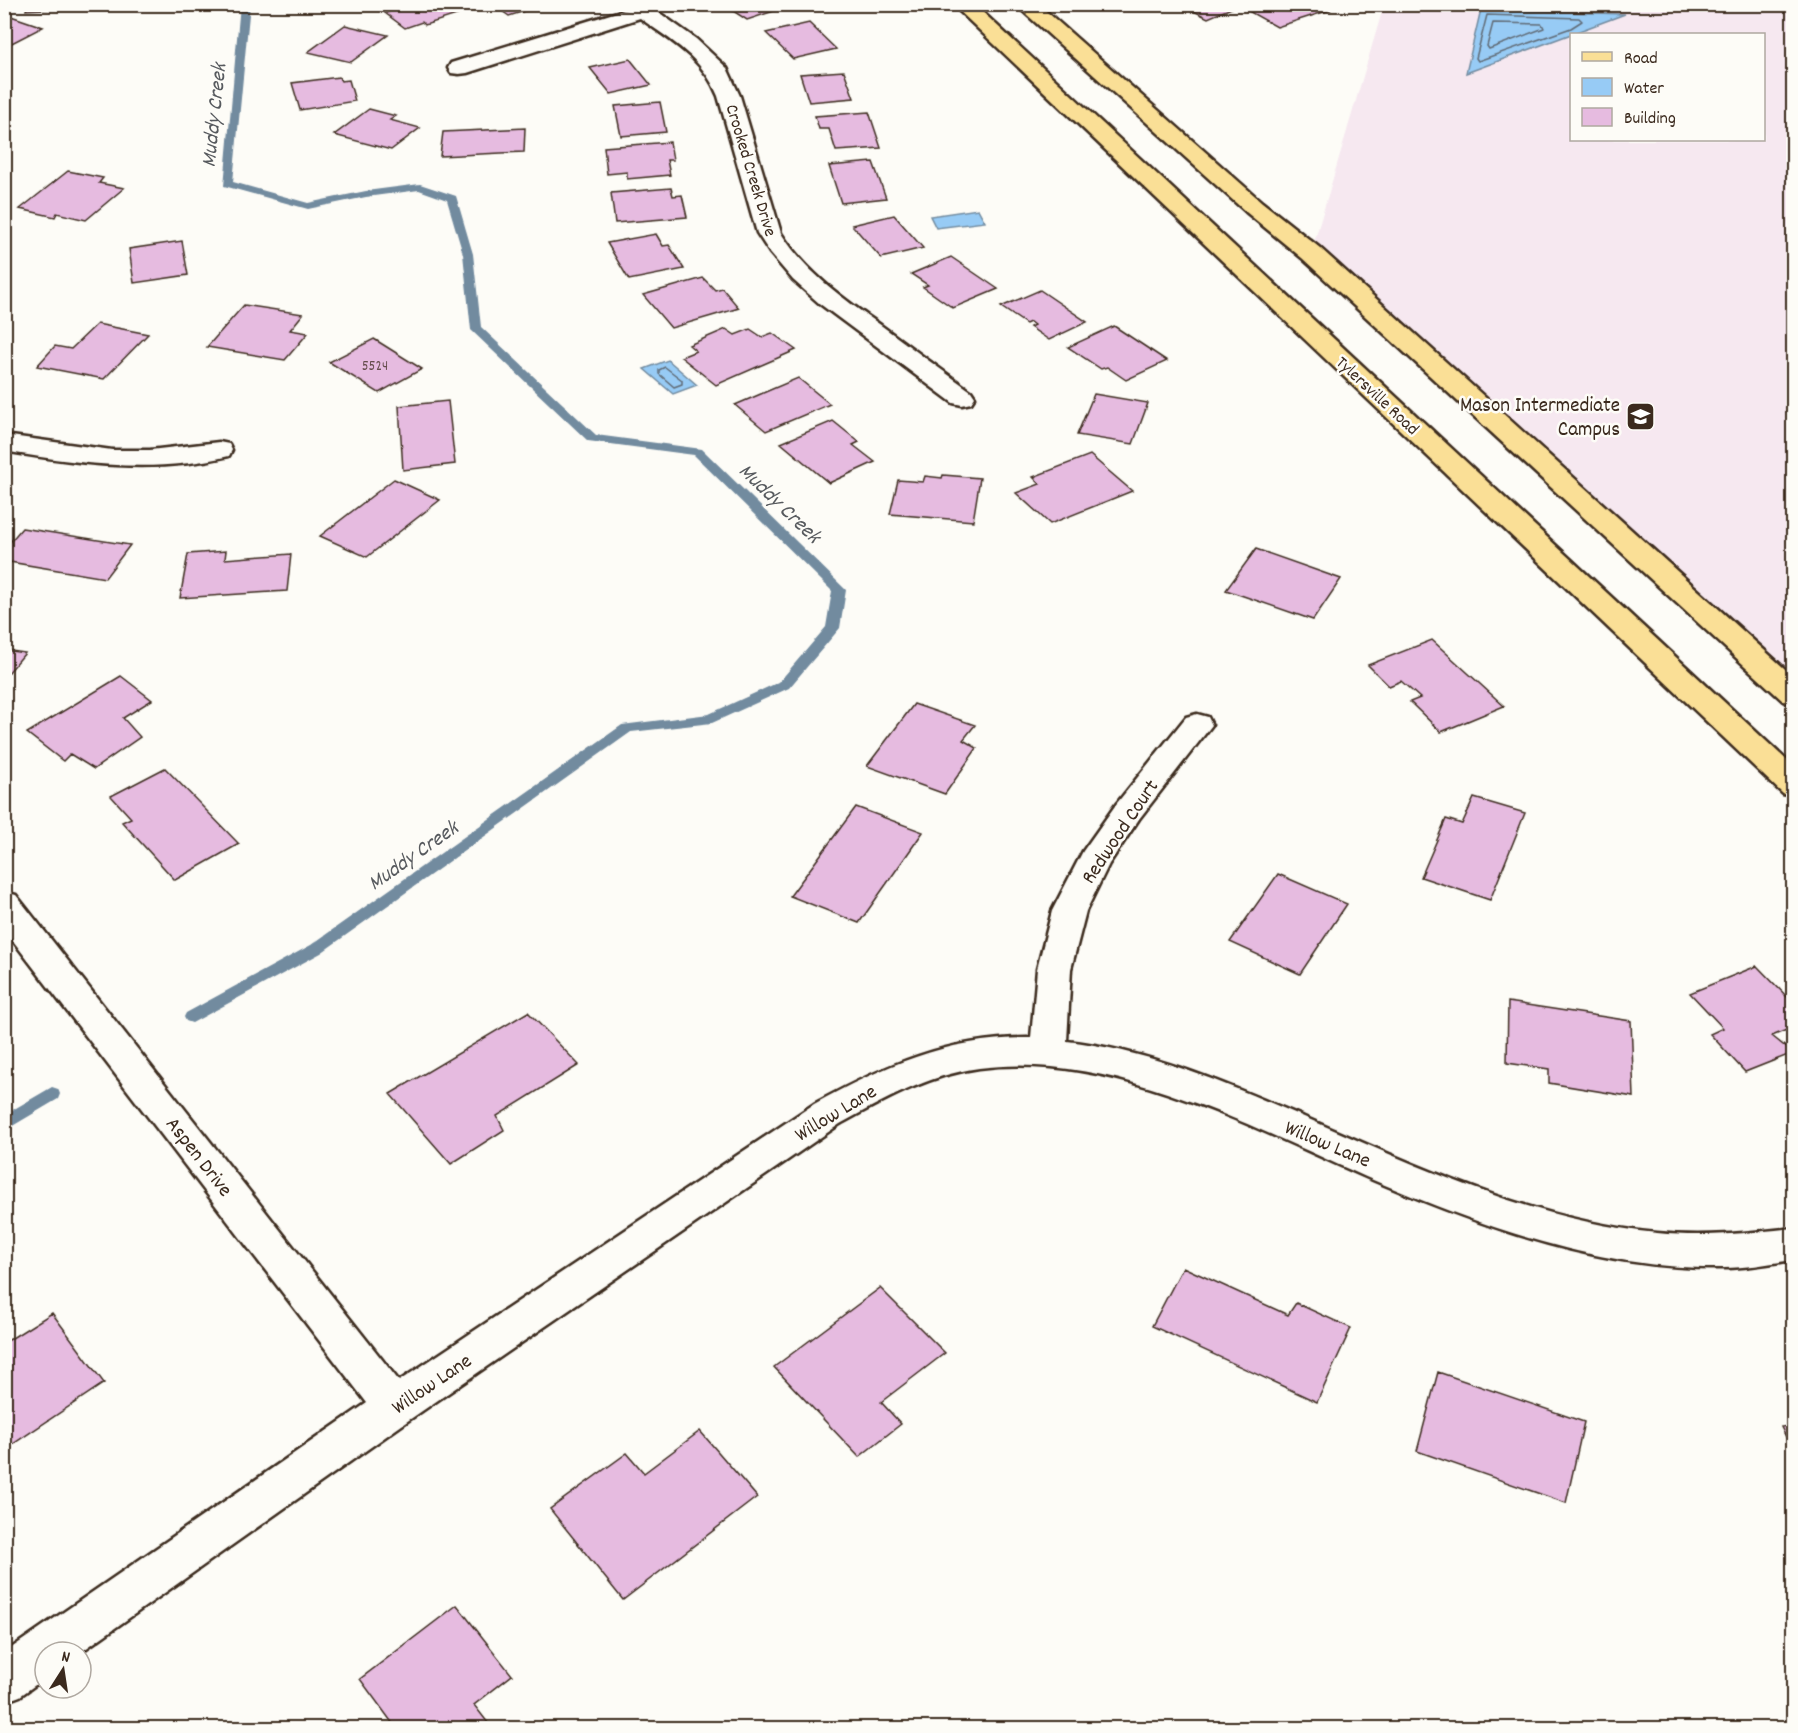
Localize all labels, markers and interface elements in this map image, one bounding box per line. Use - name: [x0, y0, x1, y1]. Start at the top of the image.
- legend: [1570, 33, 1765, 141]
- text: Road: [1624, 47, 1658, 72]
- water label: Muddy Creek: [195, 60, 237, 169]
- text: Water: [1624, 77, 1664, 102]
- street label: Crooked Creek Drive: [718, 102, 782, 240]
- text: Building: [1624, 107, 1676, 132]
- street label: Tylersville Road: [1329, 352, 1424, 442]
- house number: 5524: [362, 356, 388, 378]
- place label: Mason Intermediate Campus: [1460, 392, 1620, 446]
- school or university icon: Mason Intermediate Campus: [1625, 400, 1657, 432]
- water label: Muddy Creek: [730, 457, 828, 553]
- street label: Redwood Court: [1075, 774, 1168, 891]
- water label: Muddy Creek: [362, 813, 467, 899]
- street label: Willow Lane: [790, 1078, 883, 1151]
- street label: Aspen Drive: [157, 1111, 238, 1204]
- street label: Willow Lane: [1279, 1114, 1375, 1177]
- street label: Willow Lane: [387, 1348, 479, 1423]
- north arrow: [33, 1640, 93, 1700]
- text: N: [59, 1646, 72, 1670]

